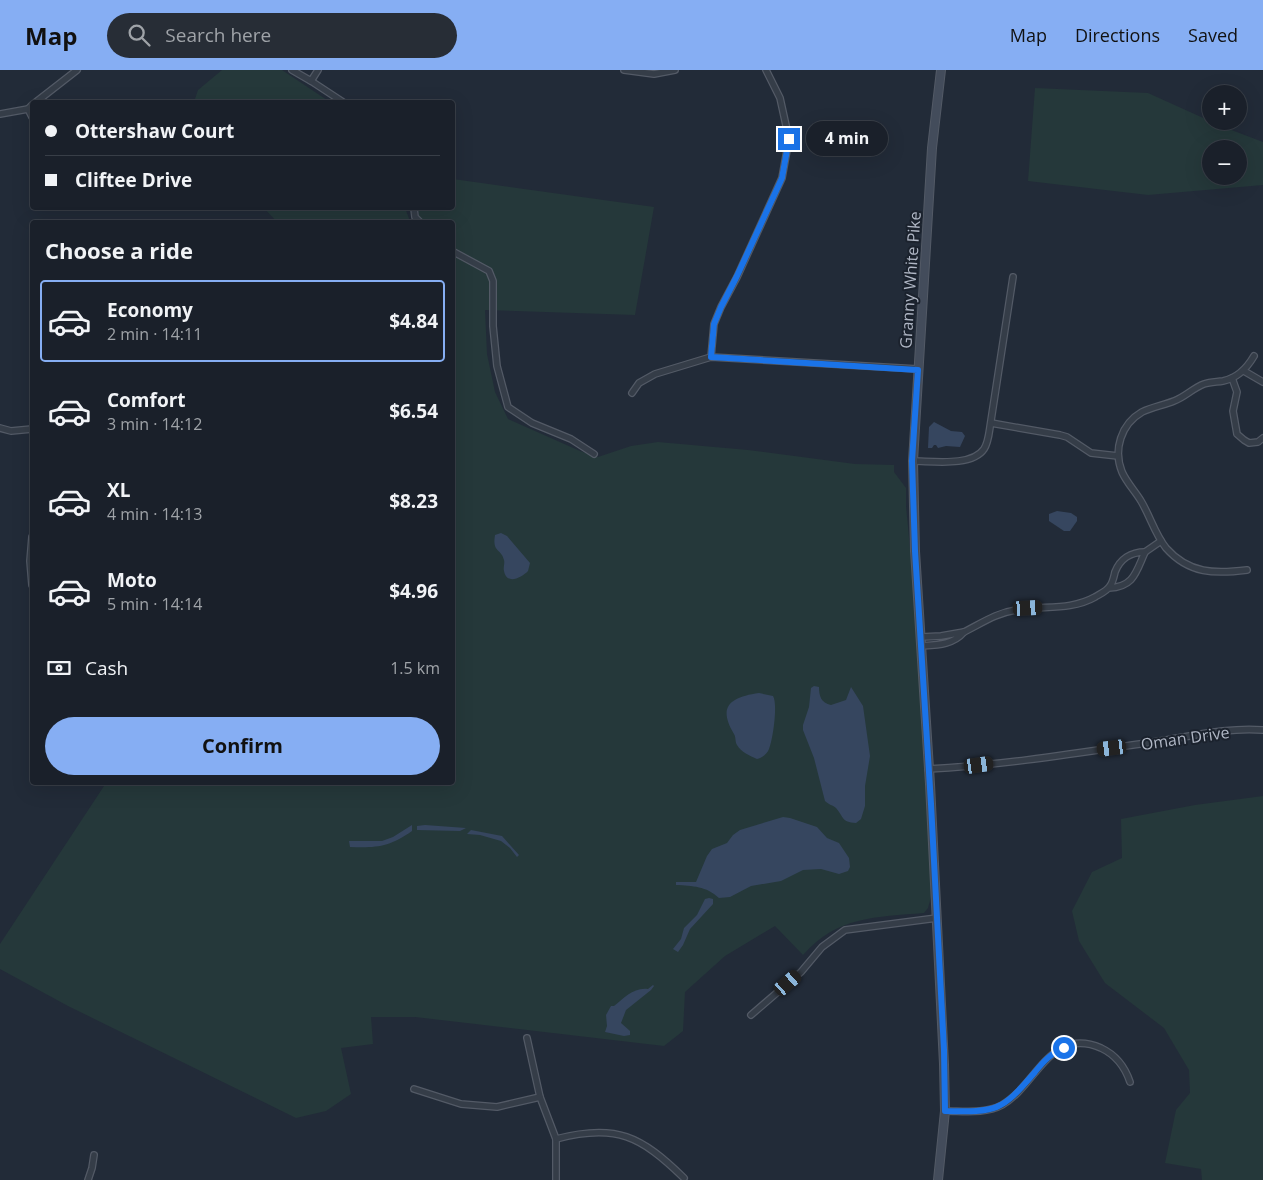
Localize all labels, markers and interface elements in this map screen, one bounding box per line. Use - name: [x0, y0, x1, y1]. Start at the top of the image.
- search box: [107, 13, 457, 58]
- text: Map: [25, 19, 77, 52]
- icon: search: [125, 21, 153, 49]
- text: Search here: [165, 22, 271, 48]
- text: Map: [1010, 23, 1047, 47]
- text: Directions: [1075, 23, 1160, 47]
- text: Saved: [1188, 23, 1238, 47]
- map controls: [1202, 85, 1247, 185]
- button: +: [1202, 85, 1247, 130]
- text: Ottershaw Court: [75, 118, 234, 144]
- callout: 4 min: [806, 122, 889, 156]
- text: 4 min: [825, 127, 869, 149]
- route end: [778, 128, 800, 150]
- button: −: [1202, 140, 1247, 185]
- text: Cliftee Drive: [75, 167, 192, 193]
- street label: Granny White Pike: [894, 211, 926, 349]
- text: Choose a ride: [45, 235, 193, 265]
- text: Economy: [107, 297, 193, 323]
- icon: car: [47, 299, 92, 344]
- text: $4.84: [389, 308, 438, 334]
- text: 2 min · 14:11: [107, 323, 202, 345]
- text: Comfort: [107, 387, 186, 413]
- icon: car: [47, 389, 92, 434]
- text: $6.54: [389, 398, 438, 424]
- text: 3 min · 14:12: [107, 413, 202, 435]
- text: XL: [107, 477, 130, 503]
- icon: car: [47, 479, 92, 524]
- text: $8.23: [389, 488, 438, 514]
- text: 4 min · 14:13: [107, 503, 202, 525]
- text: Moto: [107, 567, 157, 593]
- icon: car: [47, 569, 92, 614]
- text: $4.96: [389, 578, 438, 604]
- text: 5 min · 14:14: [107, 593, 202, 615]
- car: [1012, 600, 1043, 616]
- icon: cash: [45, 654, 73, 682]
- text: Cash: [85, 655, 128, 681]
- text: 1.5 km: [390, 657, 440, 679]
- button: Confirm: [45, 717, 440, 775]
- street label: Oman Drive: [1139, 721, 1231, 755]
- car: [1096, 739, 1127, 757]
- car: [963, 755, 994, 775]
- car: [771, 967, 804, 999]
- route start: [1053, 1037, 1075, 1059]

